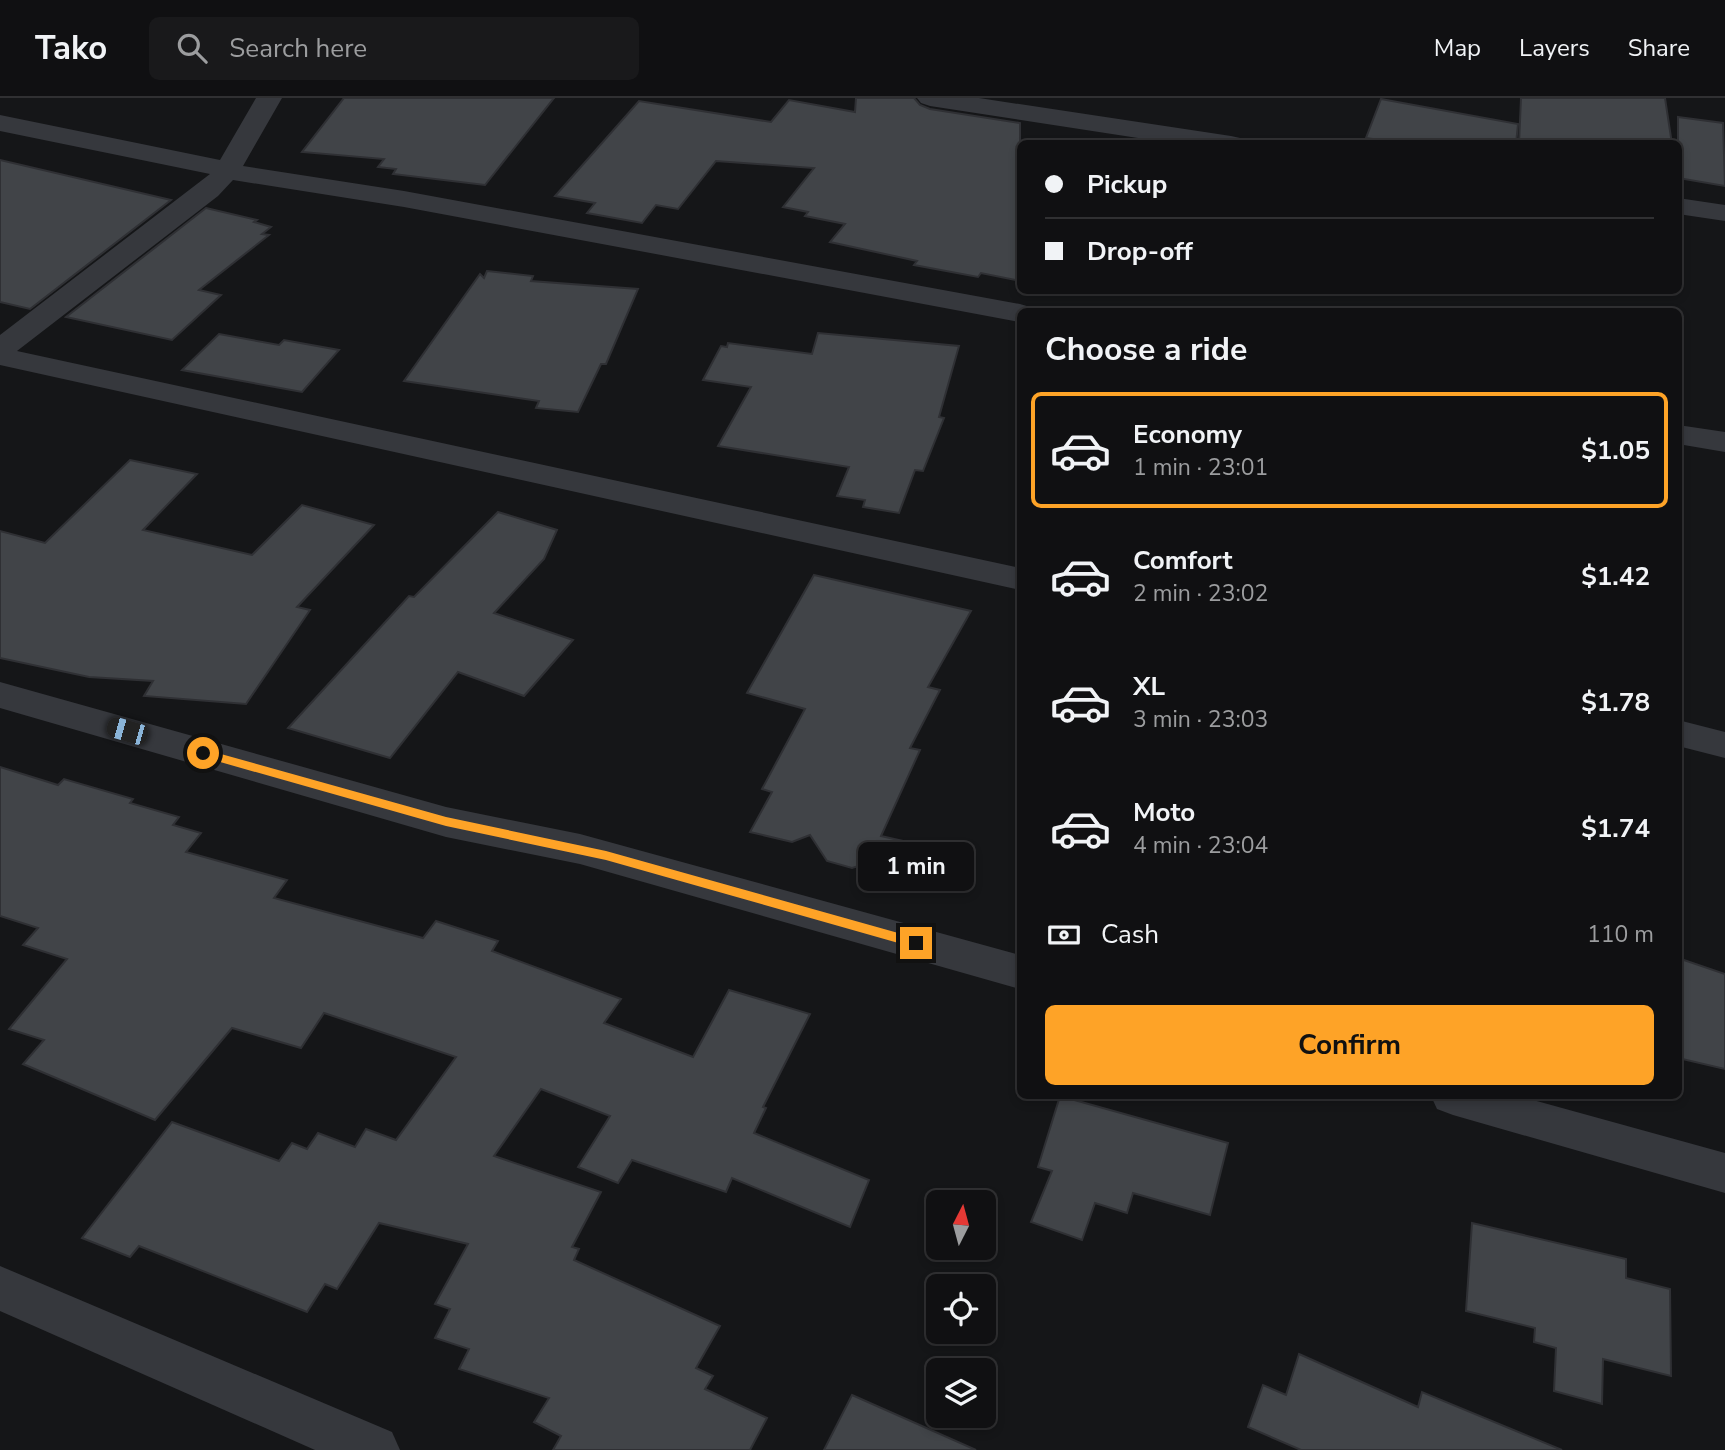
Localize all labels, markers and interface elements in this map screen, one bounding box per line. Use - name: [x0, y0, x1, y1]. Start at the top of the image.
- search box: [149, 17, 639, 80]
- text: Tako: [35, 26, 107, 71]
- icon: search: [173, 29, 211, 67]
- text: Search here: [229, 31, 367, 66]
- text: Map: [1434, 32, 1481, 64]
- text: Layers: [1519, 32, 1590, 64]
- text: Share: [1628, 32, 1690, 64]
- text: Pickup: [1087, 167, 1167, 202]
- text: Drop-off: [1087, 234, 1193, 269]
- text: Choose a ride: [1045, 328, 1247, 371]
- text: Economy: [1133, 417, 1242, 452]
- icon: car: [1049, 419, 1112, 482]
- text: $1.05: [1581, 433, 1650, 468]
- text: 1 min · 23:01: [1133, 452, 1268, 483]
- text: Comfort: [1133, 543, 1233, 578]
- icon: car: [1049, 545, 1112, 608]
- text: $1.42: [1581, 559, 1650, 594]
- text: 2 min · 23:02: [1133, 578, 1268, 609]
- text: XL: [1133, 669, 1165, 704]
- icon: car: [1049, 671, 1112, 734]
- text: $1.78: [1581, 685, 1650, 720]
- text: 3 min · 23:03: [1133, 704, 1268, 735]
- car: [104, 715, 151, 747]
- route start: [187, 737, 219, 769]
- text: Moto: [1133, 795, 1195, 830]
- icon: car: [1049, 797, 1112, 860]
- text: $1.74: [1581, 811, 1650, 846]
- text: 4 min · 23:04: [1133, 830, 1268, 861]
- callout: 1 min: [858, 842, 974, 890]
- text: 1 min: [886, 851, 946, 882]
- icon: cash: [1045, 916, 1083, 954]
- text: Cash: [1101, 917, 1159, 952]
- text: 110 m: [1587, 919, 1654, 950]
- route end: [900, 927, 932, 959]
- button: Confirm: [1045, 1005, 1654, 1085]
- north arrow: [926, 1190, 996, 1260]
- map controls: [926, 1190, 996, 1428]
- button: locate: [926, 1274, 996, 1344]
- button: layers: [926, 1358, 996, 1428]

